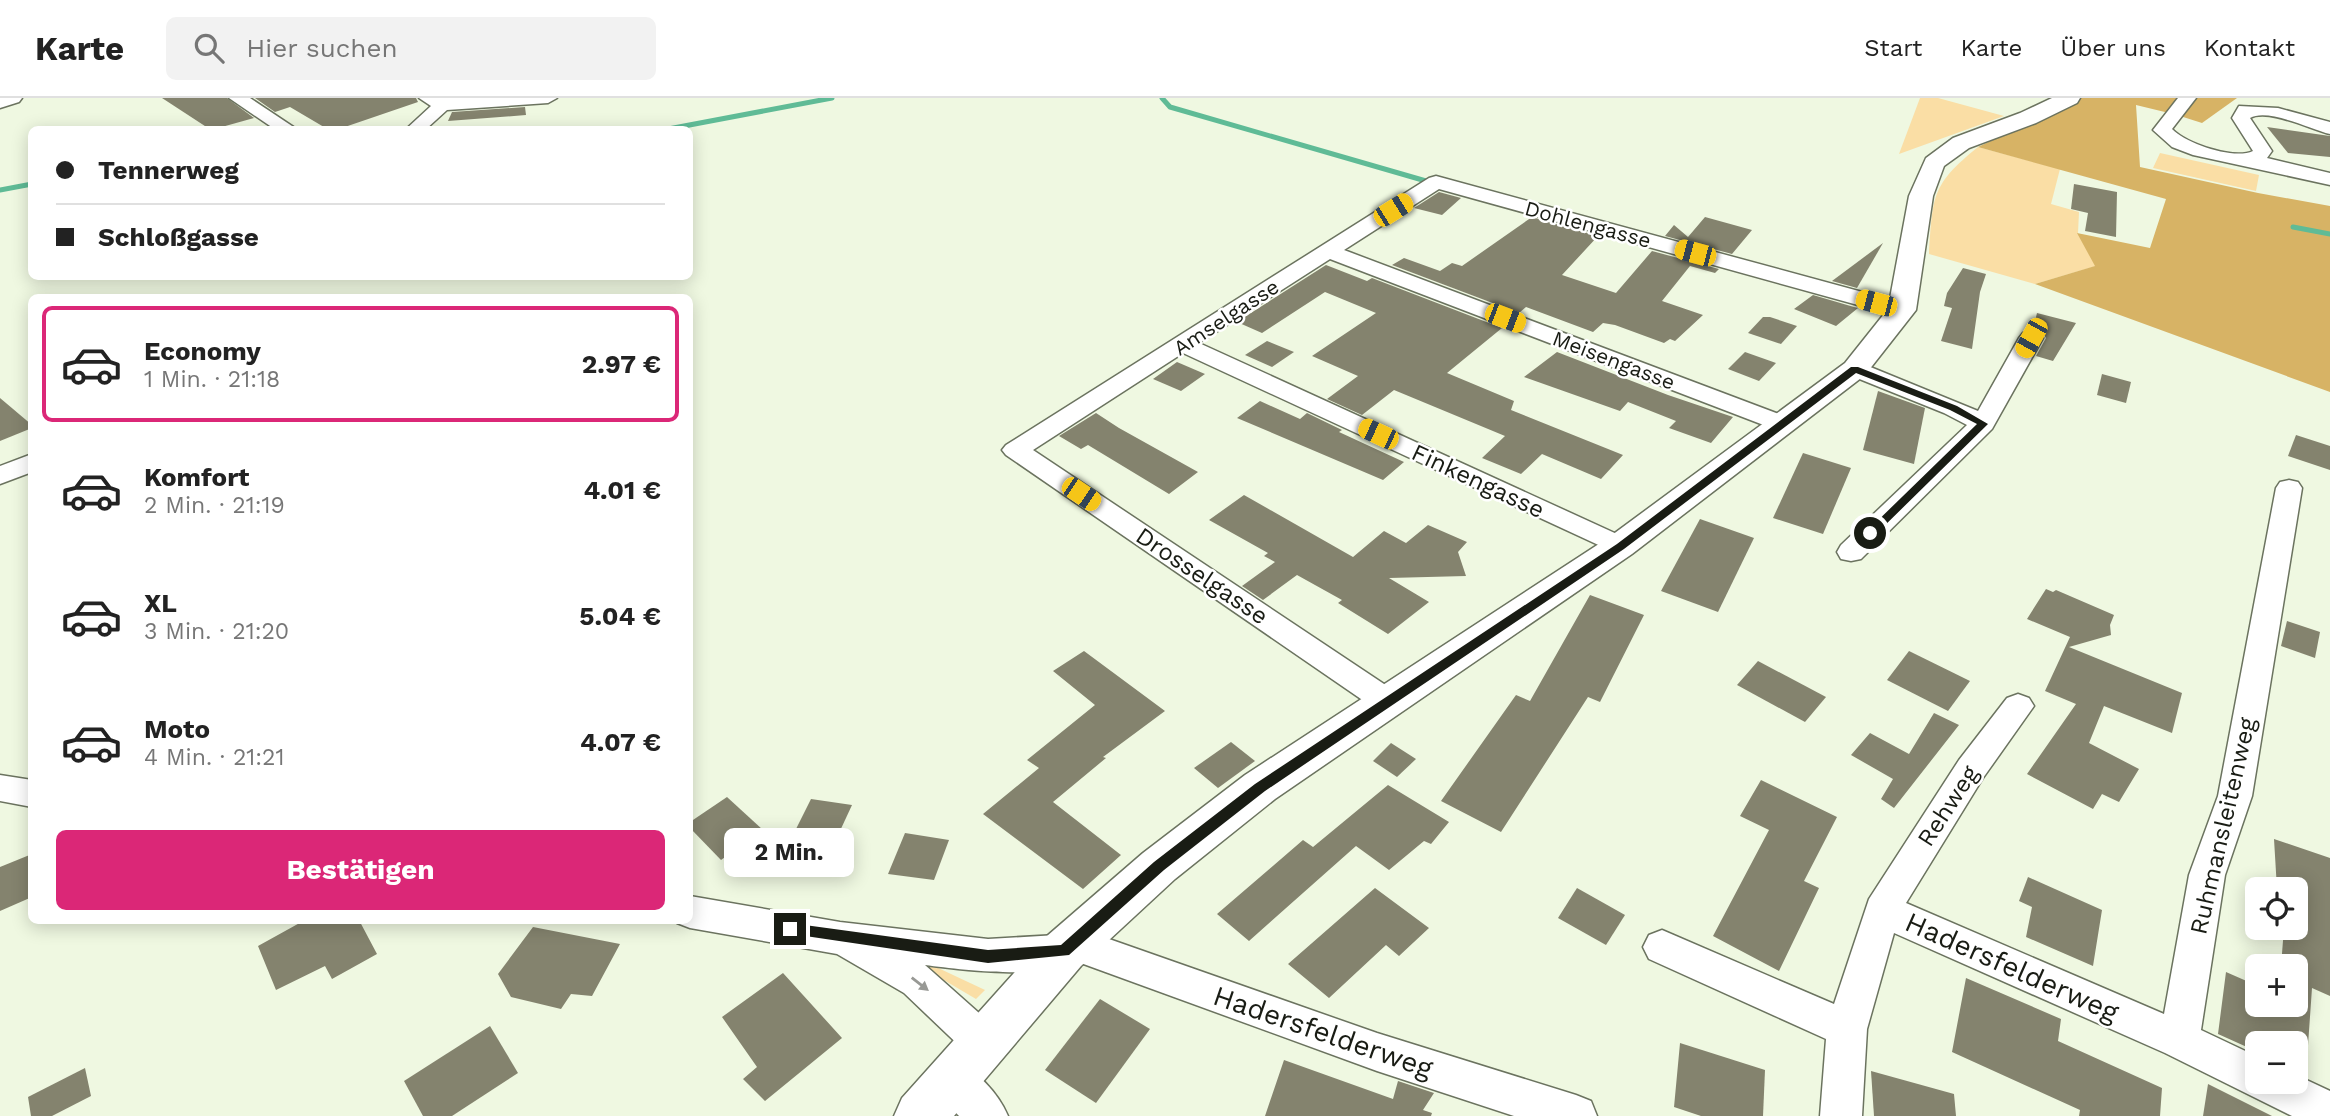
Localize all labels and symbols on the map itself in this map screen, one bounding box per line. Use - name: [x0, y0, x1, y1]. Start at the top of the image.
- car: [1370, 190, 1417, 230]
- street label: Dohlengasse: [1522, 195, 1654, 253]
- car: [1672, 237, 1719, 269]
- street label: Amselgasse: [1169, 274, 1283, 360]
- car: [1853, 287, 1900, 319]
- car: [1482, 301, 1529, 335]
- car: [2012, 315, 2051, 361]
- street label: Meisengasse: [1549, 325, 1679, 395]
- car: [1355, 416, 1402, 452]
- street label: Finkengasse: [1407, 438, 1549, 524]
- car: [1058, 474, 1105, 514]
- route start: [1854, 517, 1886, 549]
- street label: Drosselgasse: [1131, 522, 1273, 630]
- street label: Ruhmansleitenweg: [2184, 715, 2262, 937]
- street label: Rehweg: [1912, 760, 1984, 852]
- callout: 2 Min.: [725, 828, 855, 876]
- street label: Hadersfelderweg: [1900, 905, 2124, 1029]
- route end: [774, 913, 806, 945]
- one-way arrow: [910, 977, 928, 992]
- street label: Hadersfelderweg: [1209, 979, 1437, 1085]

